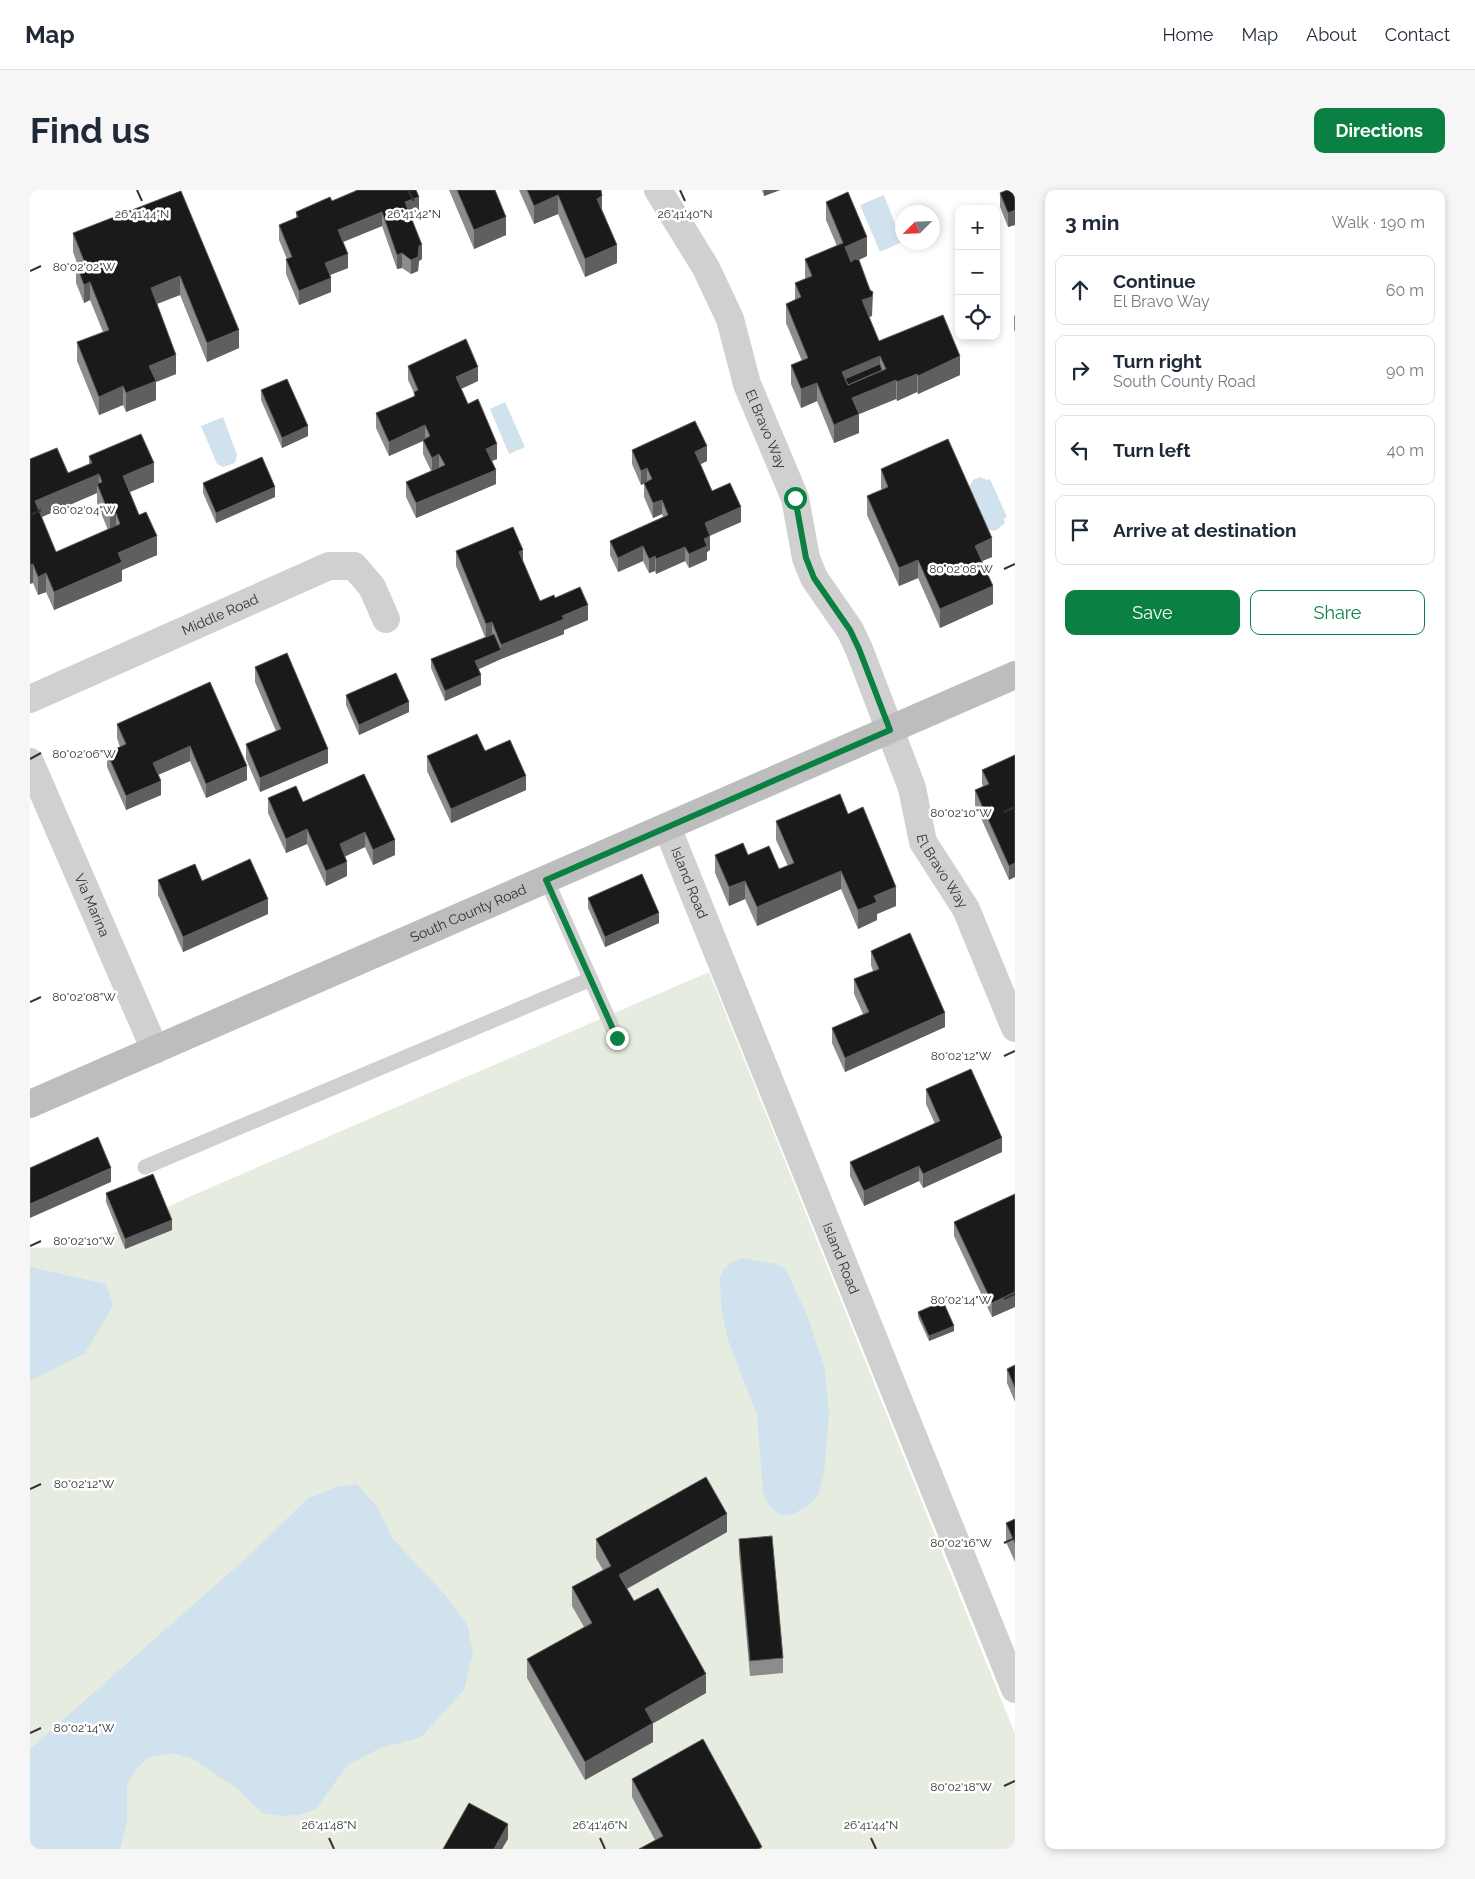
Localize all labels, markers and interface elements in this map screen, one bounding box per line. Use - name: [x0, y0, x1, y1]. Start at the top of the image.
- text: Map: [25, 20, 75, 49]
- text: Home: [1162, 24, 1213, 45]
- text: Map: [1241, 24, 1278, 45]
- text: About: [1306, 24, 1357, 45]
- text: Contact: [1385, 24, 1450, 45]
- button: Directions: [1314, 108, 1445, 153]
- text: Find us: [30, 110, 150, 151]
- north arrow: [895, 205, 940, 250]
- map controls: [955, 205, 1000, 340]
- button: +: [955, 205, 1000, 250]
- text: 26°41'44"N: [115, 207, 169, 221]
- text: 26°41'42"N: [387, 207, 441, 221]
- text: 26°41'40"N: [657, 207, 713, 221]
- text: 3 min: [1065, 210, 1119, 235]
- text: Walk · 190 m: [1332, 213, 1425, 232]
- button: −: [955, 250, 1000, 295]
- text: 80°02'02"W: [53, 260, 116, 274]
- text: Continue: [1113, 270, 1196, 292]
- icon: ahead: [1066, 276, 1094, 304]
- text: 60 m: [1386, 281, 1424, 300]
- text: El Bravo Way: [1113, 292, 1210, 311]
- button: locate: [955, 295, 1000, 340]
- text: Turn right: [1113, 350, 1202, 372]
- icon: right: [1066, 356, 1094, 384]
- text: 90 m: [1386, 361, 1424, 380]
- text: South County Road: [1113, 372, 1256, 391]
- street label: El Bravo Way: [742, 387, 790, 472]
- icon: left: [1066, 436, 1094, 464]
- text: Turn left: [1113, 439, 1190, 461]
- text: 40 m: [1387, 441, 1424, 460]
- route start: [784, 487, 807, 510]
- text: 80°02'04"W: [53, 503, 116, 517]
- icon: arrive: [1066, 516, 1094, 544]
- text: Arrive at destination: [1113, 519, 1297, 541]
- text: 80°02'08"W: [929, 562, 993, 576]
- street label: Middle Road: [179, 590, 261, 638]
- button: Save: [1065, 590, 1240, 635]
- button: Share: [1250, 590, 1425, 635]
- text: 80°02'06"W: [52, 747, 116, 761]
- text: 80°02'10"W: [930, 806, 992, 820]
- street label: El Bravo Way: [914, 833, 971, 911]
- street label: Island Road: [668, 845, 711, 921]
- street label: Via Marina: [71, 871, 113, 939]
- street label: South County Road: [408, 881, 529, 945]
- text: 80°02'08"W: [52, 990, 116, 1004]
- route end: [606, 1027, 629, 1050]
- text: 80°02'12"W: [931, 1049, 992, 1063]
- street label: Island Road: [819, 1220, 863, 1296]
- text: 80°02'10"W: [53, 1234, 115, 1248]
- text: 80°02'14"W: [931, 1293, 992, 1307]
- text: 80°02'12"W: [54, 1477, 115, 1491]
- text: 80°02'16"W: [930, 1536, 992, 1550]
- text: 80°02'14"W: [54, 1721, 115, 1735]
- text: 80°02'18"W: [930, 1780, 992, 1794]
- text: 26°41'48"N: [302, 1818, 357, 1832]
- text: 26°41'46"N: [572, 1818, 628, 1832]
- text: 26°41'44"N: [844, 1818, 898, 1832]

